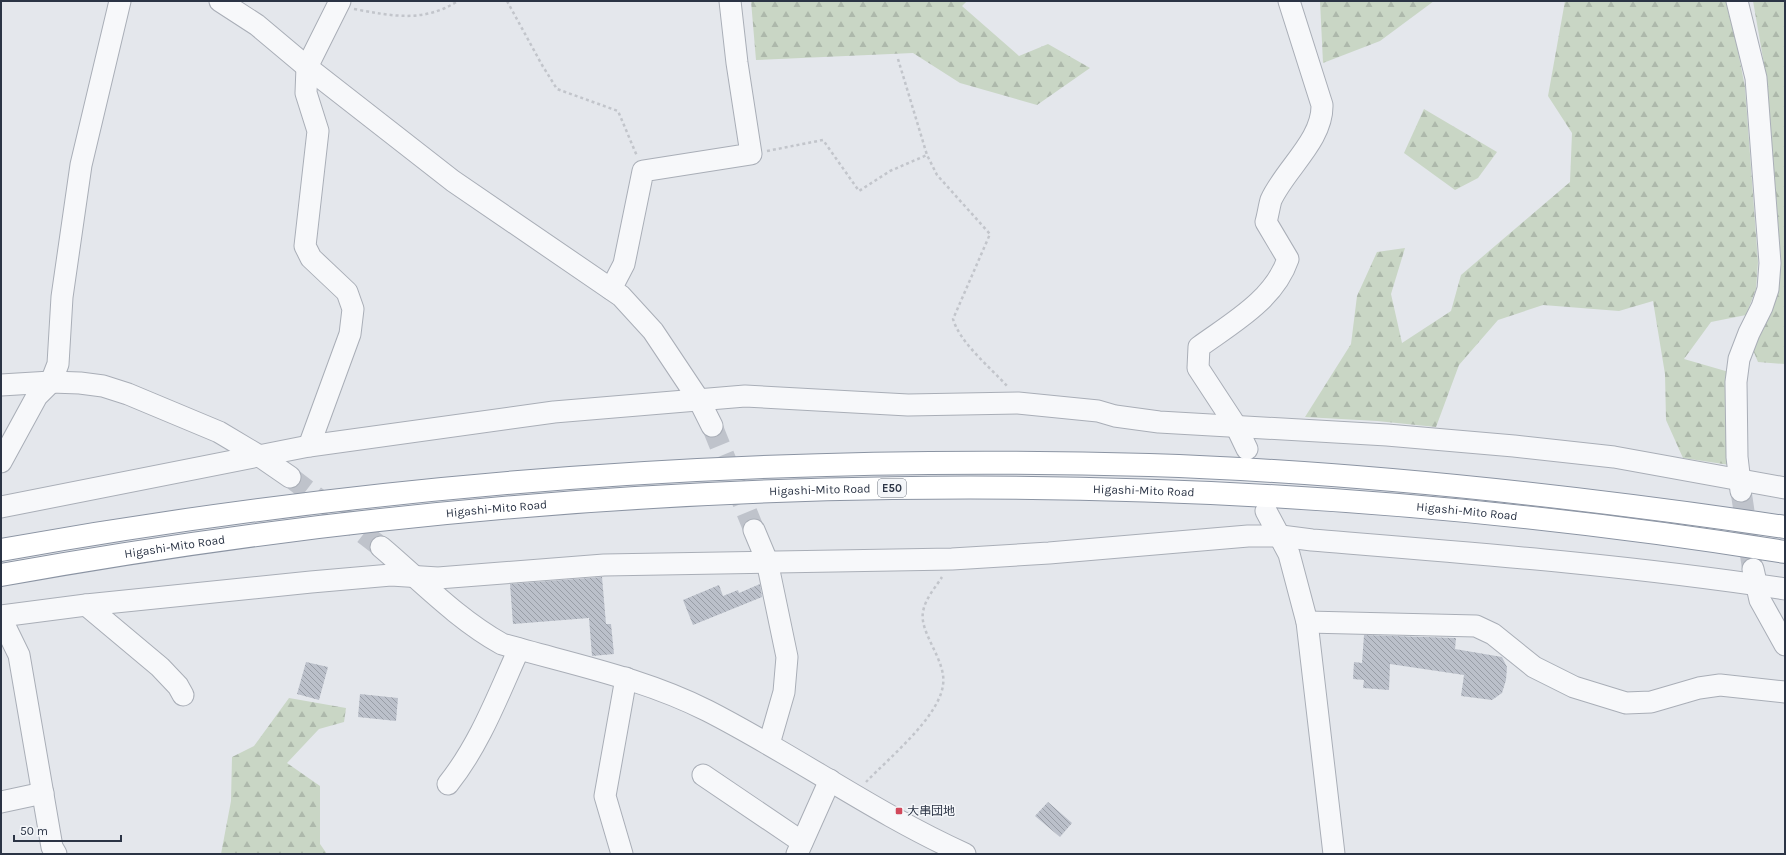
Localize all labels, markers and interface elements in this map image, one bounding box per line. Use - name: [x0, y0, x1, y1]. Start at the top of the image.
- road number: E50: [878, 479, 906, 497]
- street label: Higashi-Mito Road: [769, 481, 871, 498]
- street label: Higashi-Mito Road: [1093, 482, 1195, 499]
- street label: Higashi-Mito Road: [445, 497, 548, 520]
- street label: Higashi-Mito Road: [1416, 500, 1518, 523]
- street label: Higashi-Mito Road: [123, 532, 226, 561]
- place label: 大串団地: [907, 804, 955, 818]
- marker: 大串団地: [894, 806, 904, 816]
- scale bar: [14, 817, 121, 843]
- text: 50 m: [20, 824, 48, 838]

